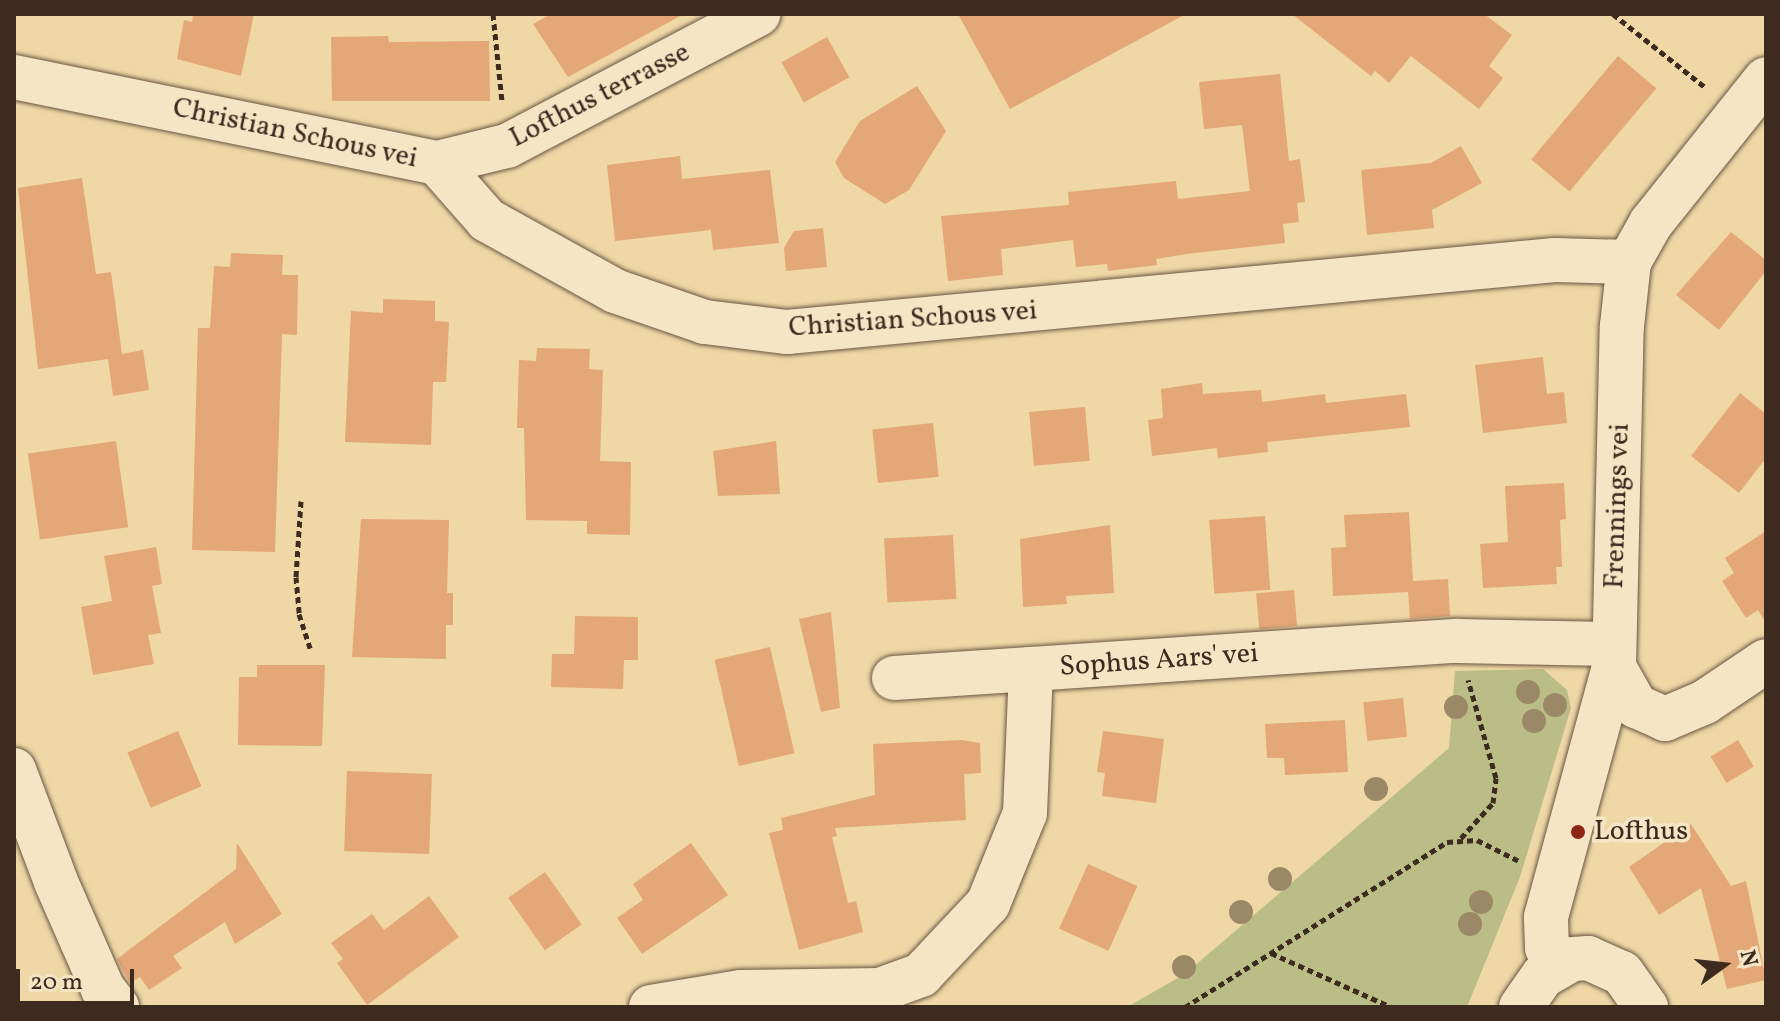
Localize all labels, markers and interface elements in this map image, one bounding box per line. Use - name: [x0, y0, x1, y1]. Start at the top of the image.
- street label: Lofthus terrasse: [504, 36, 696, 156]
- street label: Christian Schous vei: [169, 92, 421, 176]
- street label: Christian Schous vei: [787, 295, 1039, 345]
- street label: Frennings vei: [1598, 422, 1638, 590]
- street label: Sophus Aars' vei: [1058, 637, 1260, 685]
- place label: Lofthus: [1594, 815, 1688, 849]
- marker: Lofthus: [1569, 823, 1587, 841]
- north arrow: [1684, 925, 1764, 1005]
- text: N: [1731, 947, 1765, 970]
- scale bar: [20, 953, 138, 1003]
- text: 20 m: [30, 966, 83, 1000]

